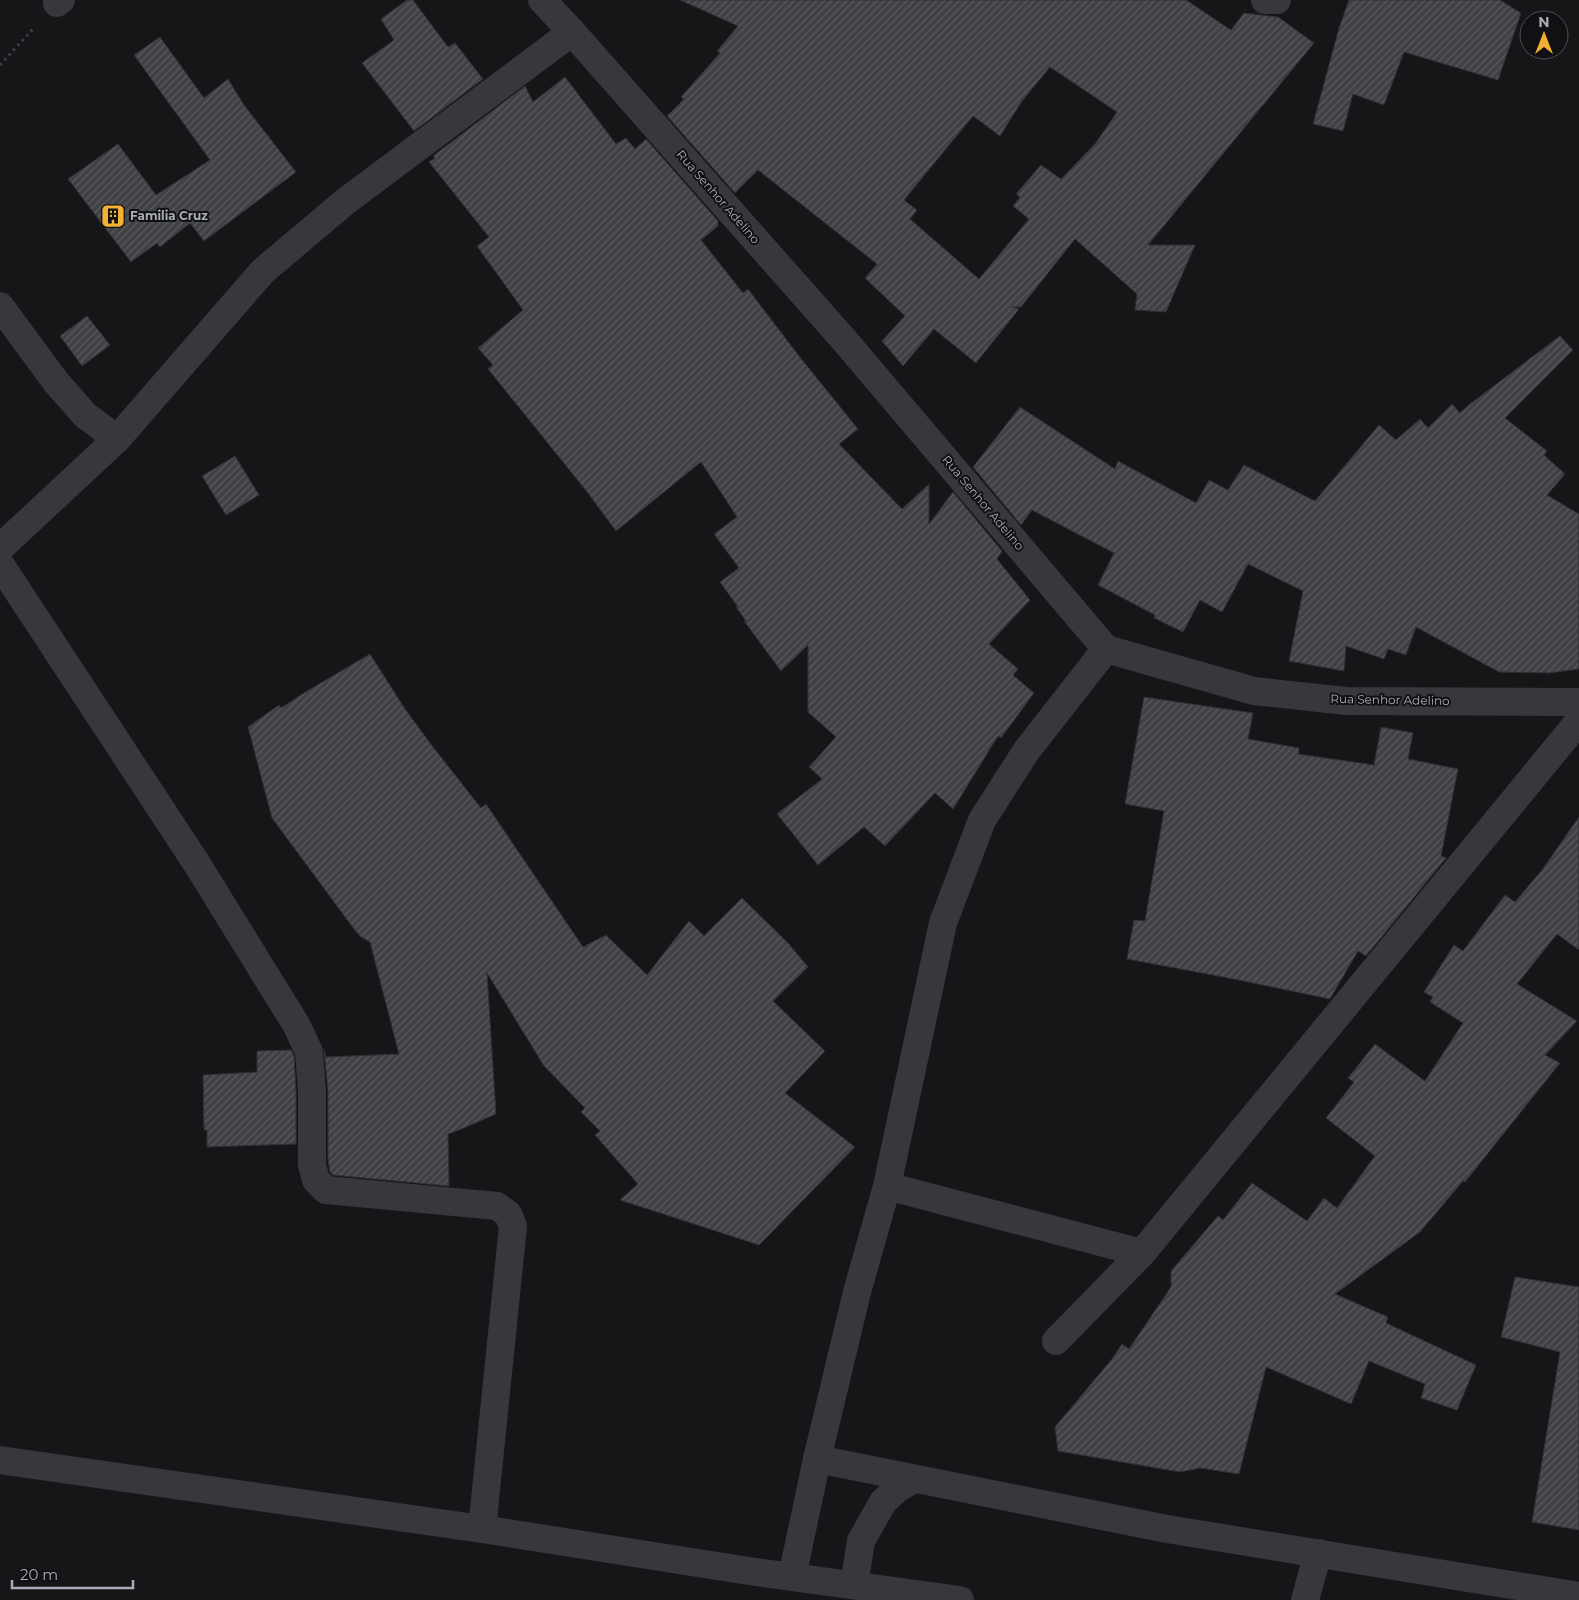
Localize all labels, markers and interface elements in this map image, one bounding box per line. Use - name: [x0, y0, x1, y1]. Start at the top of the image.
- north arrow: [1519, 10, 1569, 60]
- text: N: [1538, 13, 1550, 31]
- street label: Rua Senhor Adelino: [674, 147, 763, 247]
- building icon: Familia Cruz: [100, 203, 126, 229]
- place label: Familia Cruz: [130, 208, 208, 223]
- street label: Rua Senhor Adelino: [939, 452, 1027, 553]
- street label: Rua Senhor Adelino: [1330, 691, 1450, 708]
- scale bar: [12, 1558, 134, 1590]
- text: 20 m: [20, 1565, 58, 1584]

